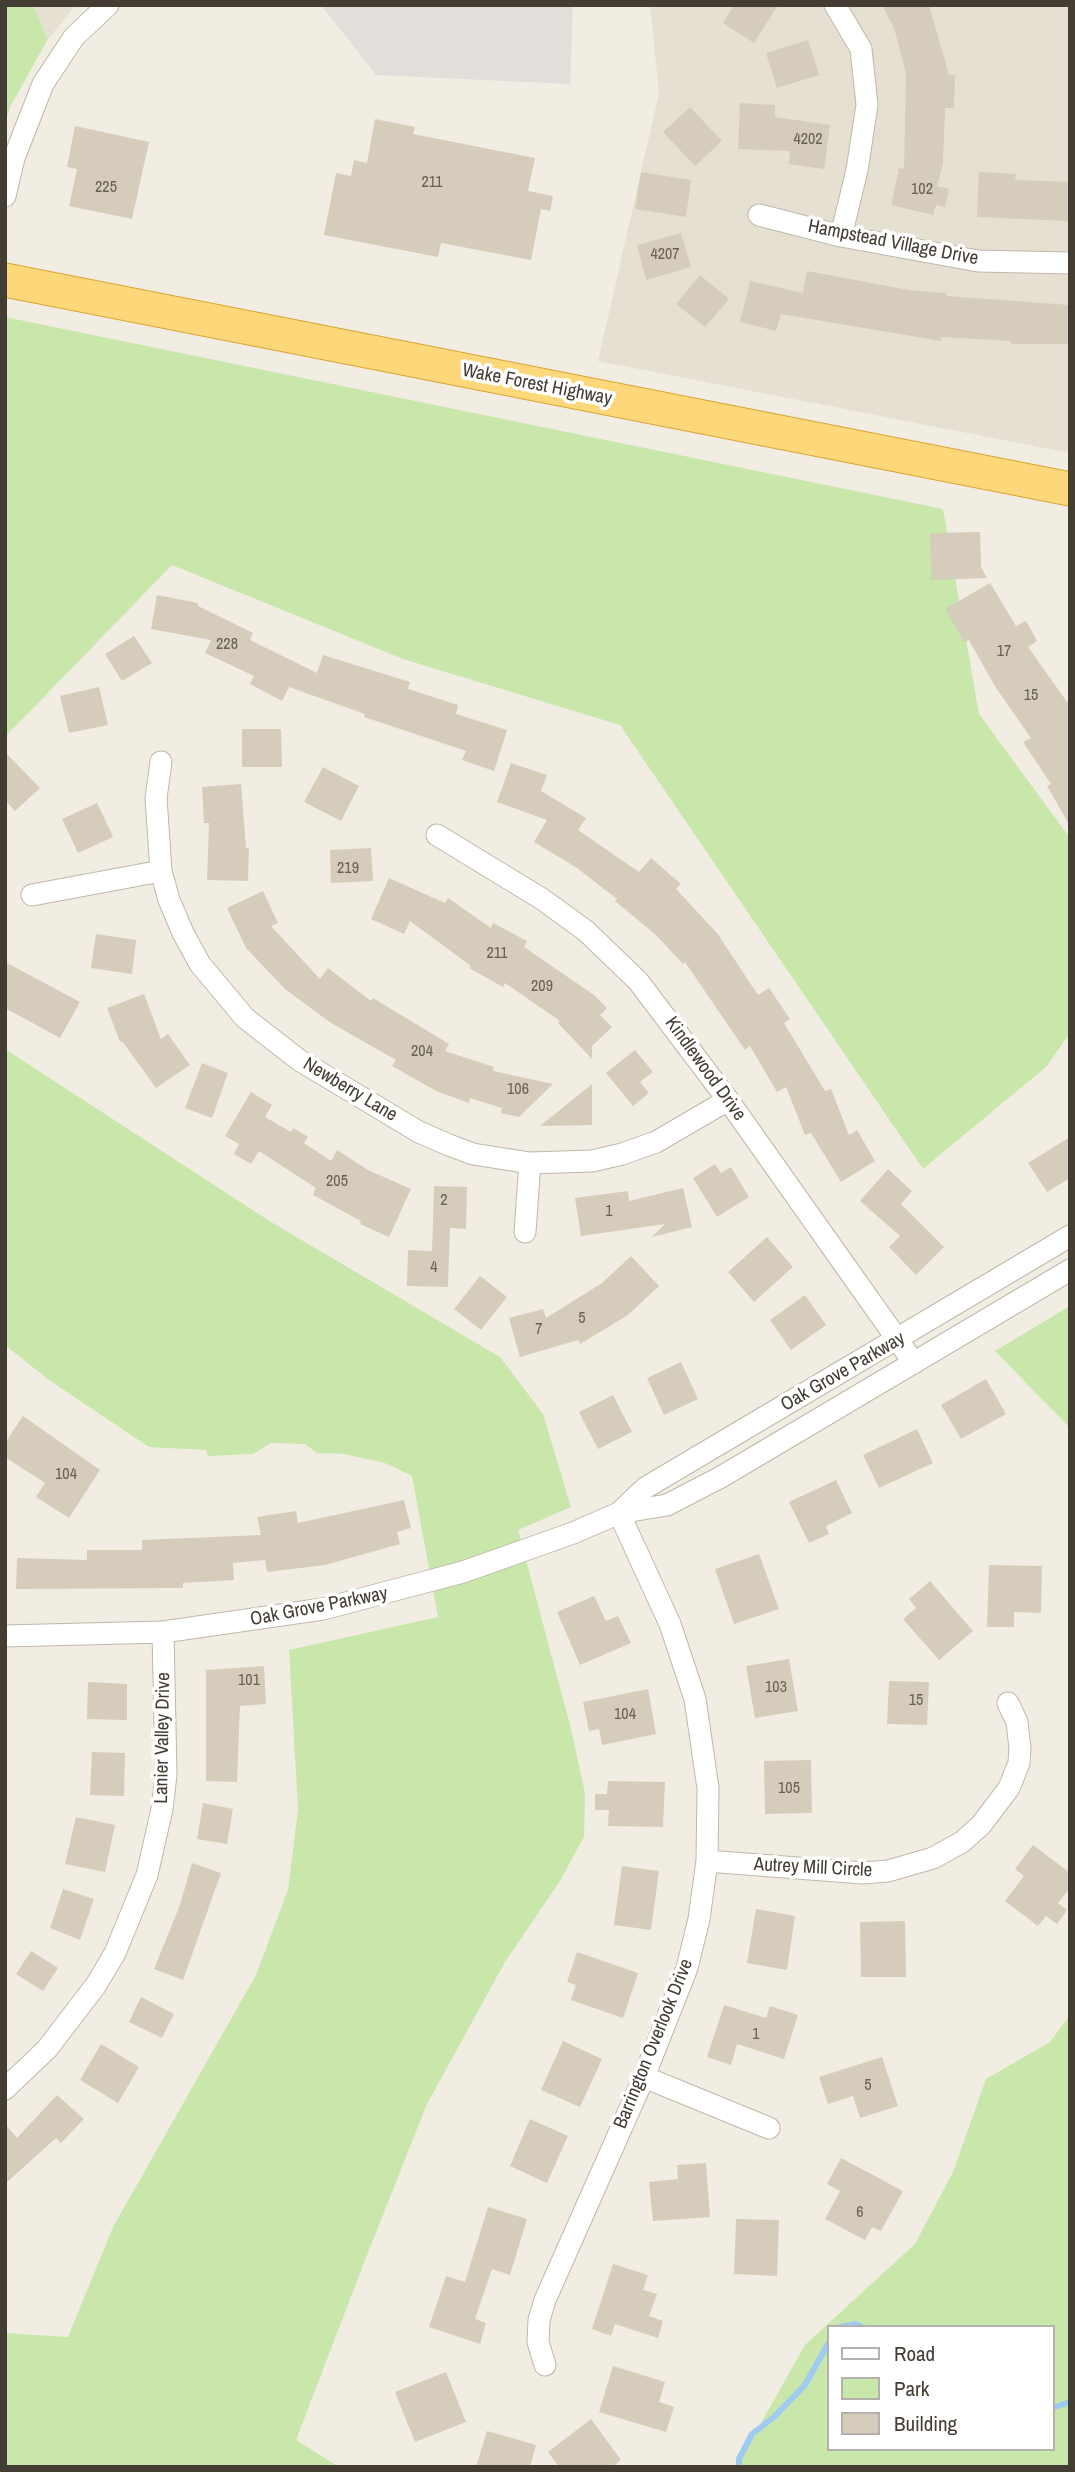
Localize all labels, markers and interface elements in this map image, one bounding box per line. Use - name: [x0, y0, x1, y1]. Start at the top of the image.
- house number: 4202: [793, 130, 823, 150]
- house number: 211: [422, 173, 442, 193]
- house number: 225: [95, 178, 117, 198]
- house number: 102: [911, 180, 933, 200]
- street label: Hampstead Village Drive: [806, 215, 980, 271]
- house number: 4207: [650, 245, 680, 265]
- street label: Wake Forest Highway: [460, 359, 614, 411]
- house number: 228: [216, 635, 238, 655]
- house number: 17: [997, 642, 1011, 662]
- house number: 15: [1024, 686, 1038, 706]
- house number: 219: [337, 859, 359, 879]
- house number: 211: [487, 944, 507, 964]
- house number: 209: [531, 977, 553, 997]
- street label: Kindlewood Drive: [660, 1013, 750, 1125]
- house number: 204: [411, 1042, 433, 1062]
- street label: Newberry Lane: [299, 1053, 401, 1127]
- house number: 106: [507, 1080, 529, 1100]
- house number: 205: [326, 1172, 348, 1192]
- house number: 2: [440, 1191, 448, 1211]
- house number: 1: [605, 1202, 613, 1222]
- house number: 4: [430, 1258, 438, 1278]
- house number: 5: [578, 1309, 586, 1329]
- house number: 7: [535, 1320, 543, 1340]
- street label: Oak Grove Parkway: [777, 1327, 909, 1417]
- house number: 104: [55, 1465, 77, 1485]
- street label: Oak Grove Parkway: [248, 1583, 390, 1631]
- house number: 101: [238, 1671, 260, 1691]
- street label: Lanier Valley Drive: [150, 1672, 176, 1804]
- house number: 103: [765, 1678, 787, 1698]
- house number: 15: [909, 1691, 923, 1711]
- house number: 104: [614, 1705, 636, 1725]
- house number: 105: [778, 1779, 800, 1799]
- street label: Autrey Mill Circle: [753, 1854, 873, 1882]
- street label: Barrington Overlook Drive: [610, 1956, 698, 2132]
- house number: 1: [752, 2025, 760, 2045]
- house number: 5: [864, 2076, 872, 2096]
- house number: 6: [856, 2203, 864, 2223]
- legend: [827, 2325, 1054, 2451]
- text: Road: [894, 2339, 935, 2368]
- text: Park: [894, 2374, 929, 2403]
- text: Building: [894, 2409, 957, 2438]

